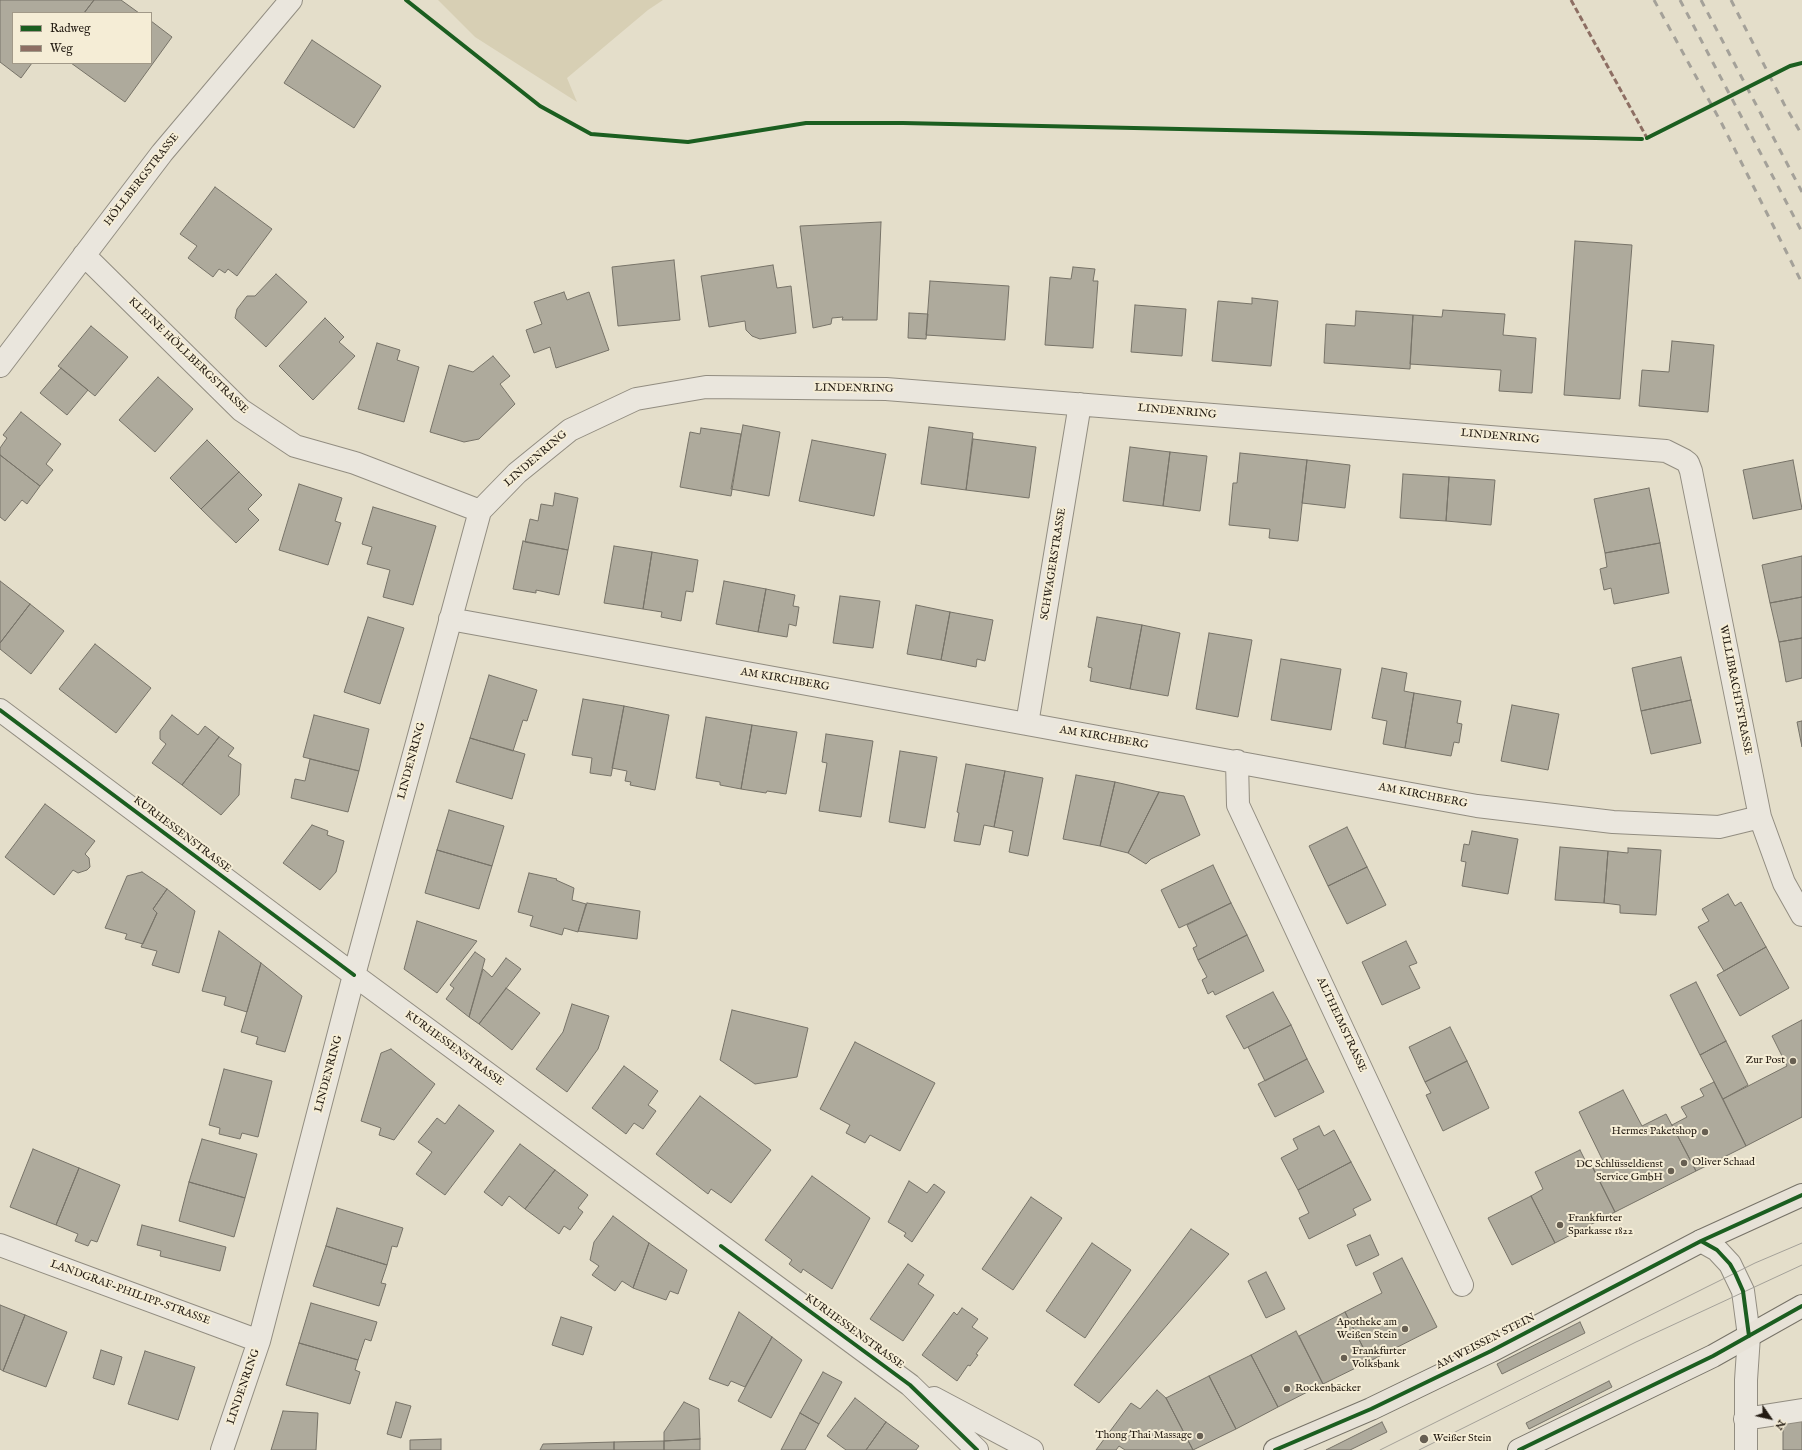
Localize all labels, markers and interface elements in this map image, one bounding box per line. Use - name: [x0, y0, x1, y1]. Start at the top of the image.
- legend: [12, 12, 152, 64]
- text: Radweg: [50, 21, 90, 36]
- text: Weg: [50, 41, 73, 56]
- street label: HÖLLBERGSTRASSE: [102, 131, 182, 229]
- street label: KLEINE HÖLLBERGSTRASSE: [125, 295, 251, 417]
- street label: LINDENRING: [814, 382, 894, 396]
- street label: LINDENRING: [1137, 402, 1217, 422]
- street label: LINDENRING: [1460, 427, 1540, 447]
- street label: LINDENRING: [502, 428, 570, 490]
- street label: SCHWAGERSTRASSE: [1039, 507, 1069, 621]
- street label: WILLIBRACHTSTRASSE: [1716, 624, 1754, 756]
- street label: AM KIRCHBERG: [740, 666, 830, 694]
- street label: LINDENRING: [395, 721, 429, 801]
- street label: AM KIRCHBERG: [1059, 724, 1149, 752]
- street label: AM KIRCHBERG: [1378, 781, 1468, 811]
- street label: KURHESSENSTRASSE: [130, 794, 234, 876]
- street label: ALTHEIMSTRASSE: [1313, 975, 1369, 1075]
- street label: KURHESSENSTRASSE: [402, 1009, 506, 1089]
- street label: LINDENRING: [312, 1034, 346, 1114]
- place label: Zur Post: [1745, 1054, 1785, 1068]
- marker: Zur Post: [1788, 1056, 1798, 1066]
- place label: Hermes Paketshop: [1612, 1125, 1697, 1139]
- marker: Hermes Paketshop: [1700, 1127, 1710, 1137]
- place label: Oliver Schaad: [1692, 1156, 1755, 1170]
- place label: DC Schlüsseldienst Service GmbH: [1576, 1158, 1663, 1184]
- marker: Oliver Schaad: [1679, 1158, 1689, 1168]
- marker: DC Schlüsseldienst Service GmbH: [1666, 1166, 1676, 1176]
- place label: Frankfurter Sparkasse 1822: [1568, 1212, 1633, 1238]
- marker: Frankfurter Sparkasse 1822: [1555, 1220, 1565, 1230]
- street label: LANDGRAF-PHILIPP-STRASSE: [48, 1258, 212, 1328]
- street label: KURHESSENSTRASSE: [802, 1292, 906, 1372]
- street label: AM WEISSEN STEIN: [1434, 1311, 1538, 1373]
- place label: Apotheke am Weißen Stein: [1337, 1316, 1397, 1342]
- marker: Apotheke am Weißen Stein: [1400, 1324, 1410, 1334]
- place label: Frankfurter Volksbank: [1352, 1345, 1406, 1371]
- street label: LINDENRING: [225, 1347, 263, 1427]
- marker: Frankfurter Volksbank: [1339, 1353, 1349, 1363]
- place label: Rockenbäcker: [1295, 1382, 1361, 1396]
- marker: Rockenbäcker: [1282, 1384, 1292, 1394]
- north arrow: [1750, 1398, 1790, 1438]
- text: N: [1771, 1417, 1788, 1433]
- place label: Thong Thai Massage: [1095, 1429, 1192, 1443]
- marker: Thong Thai Massage: [1195, 1431, 1205, 1441]
- place label: Weißer Stein: [1433, 1432, 1491, 1446]
- marker: Weißer Stein: [1418, 1433, 1430, 1445]

